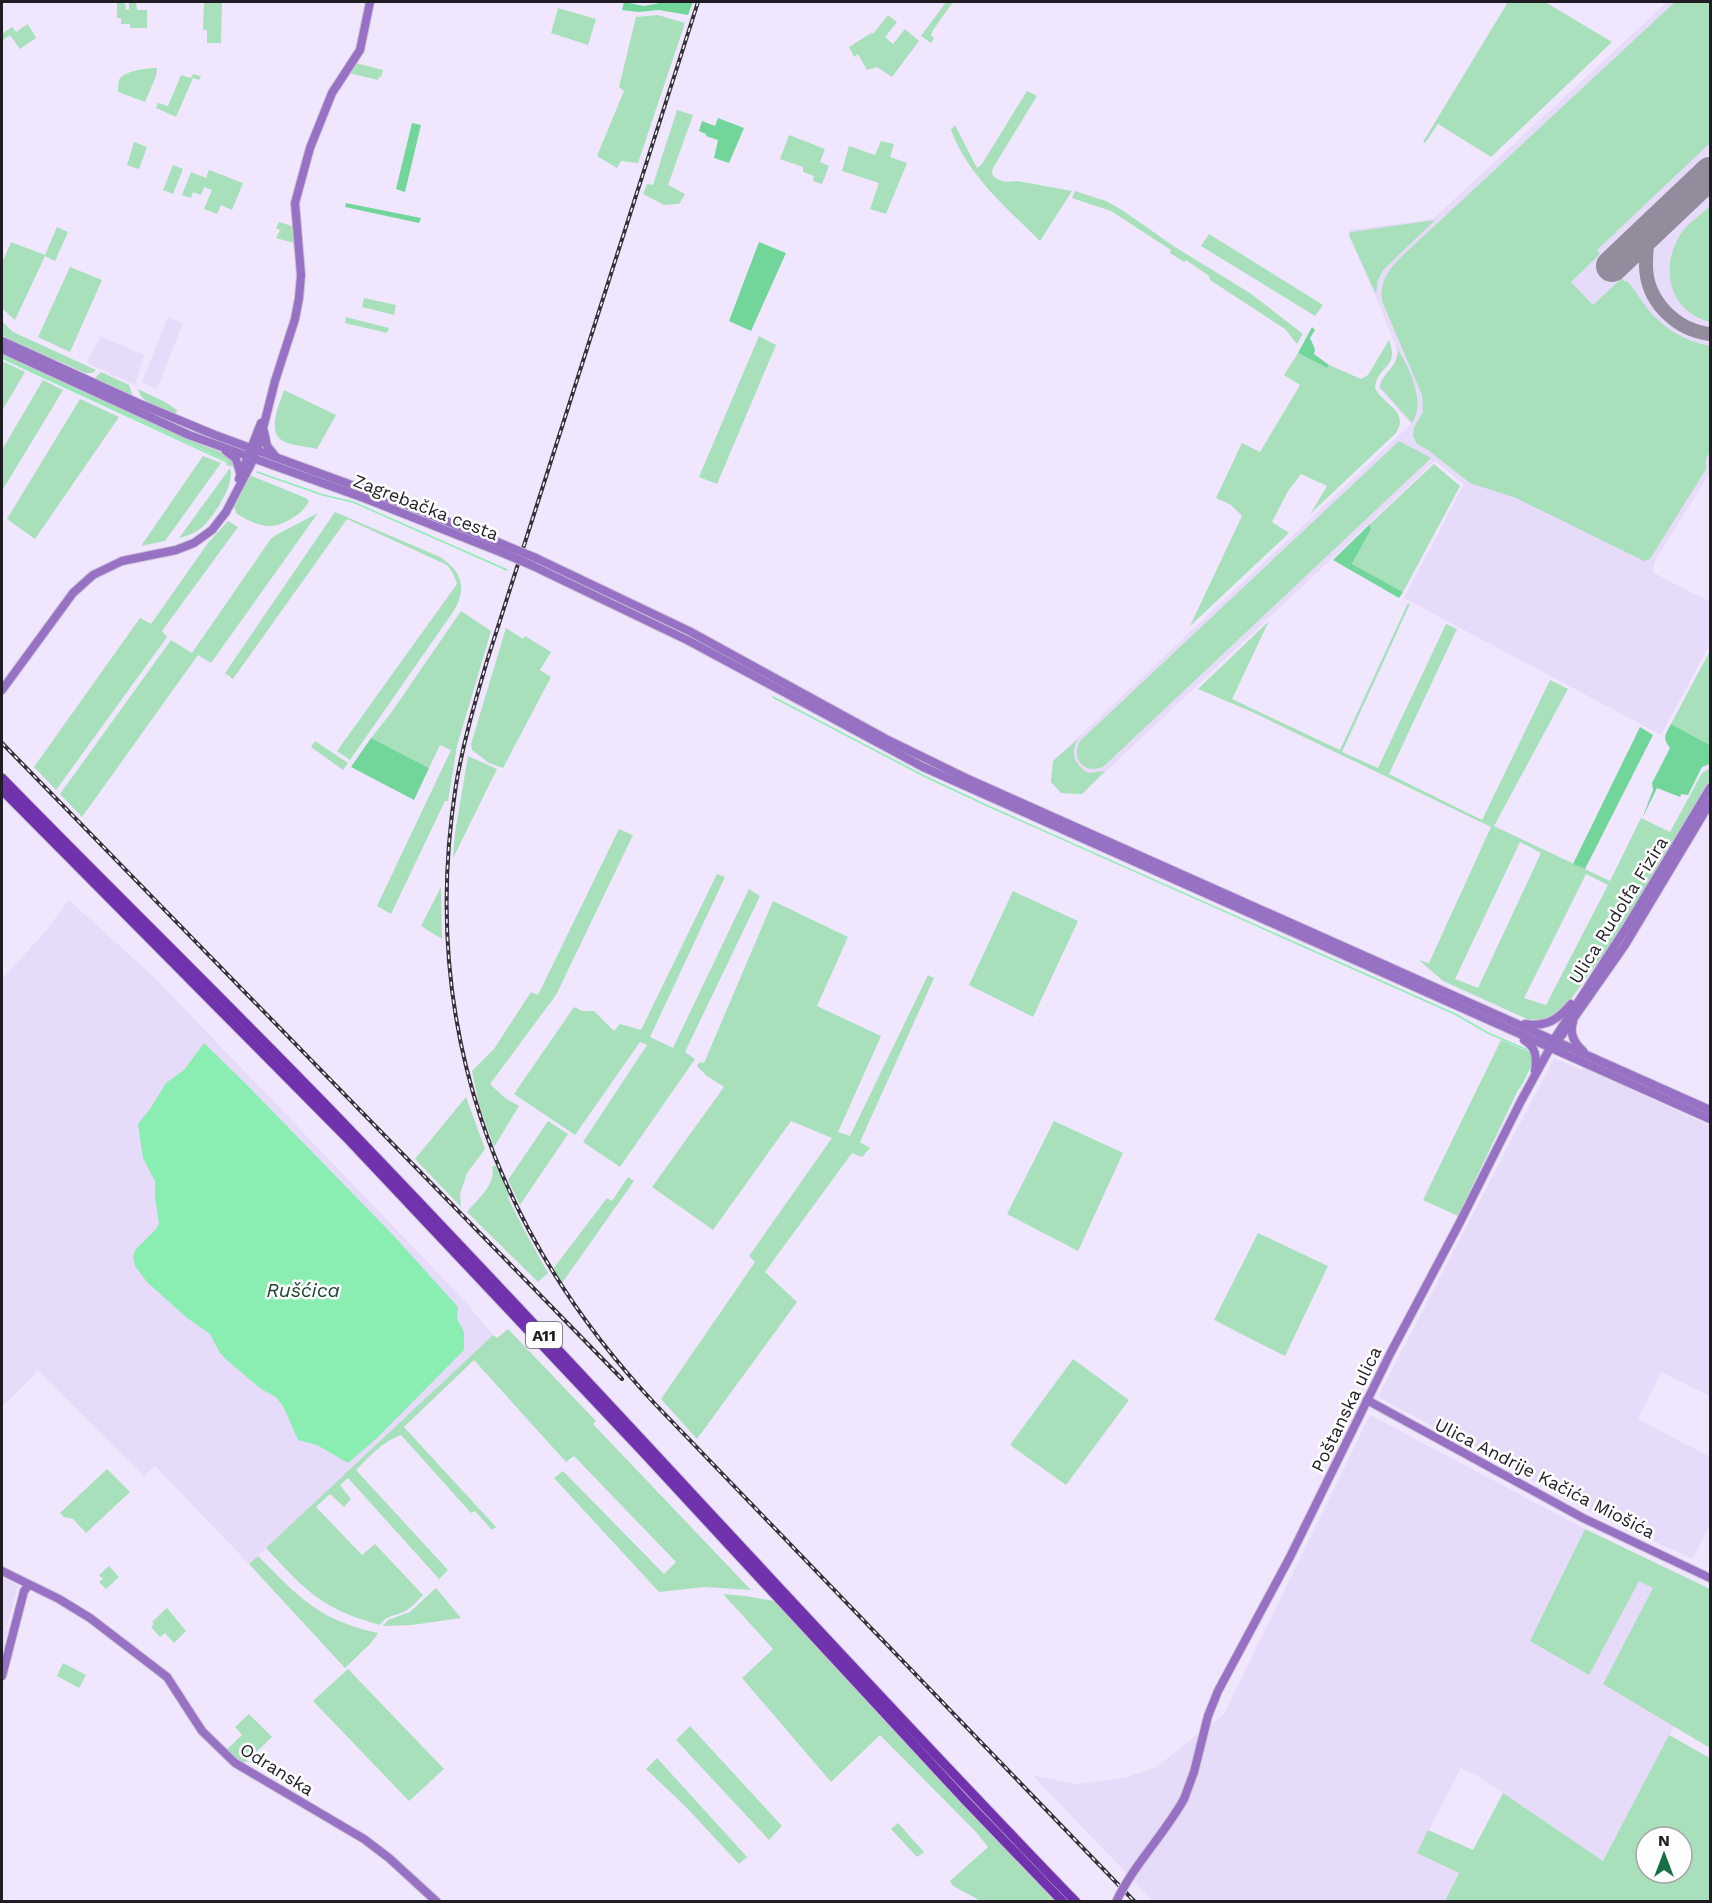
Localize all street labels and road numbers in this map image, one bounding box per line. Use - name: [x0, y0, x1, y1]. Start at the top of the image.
- street label: Zagrebačka cesta: [350, 470, 502, 544]
- street label: Ulica Rudolfa Fizira: [1564, 833, 1672, 987]
- road number: A11: [526, 1322, 562, 1348]
- street label: Poštanska ulica: [1307, 1343, 1385, 1475]
- street label: Ulica Andrije Kačića Miošića: [1432, 1413, 1658, 1543]
- street label: Odranska: [236, 1738, 318, 1800]

